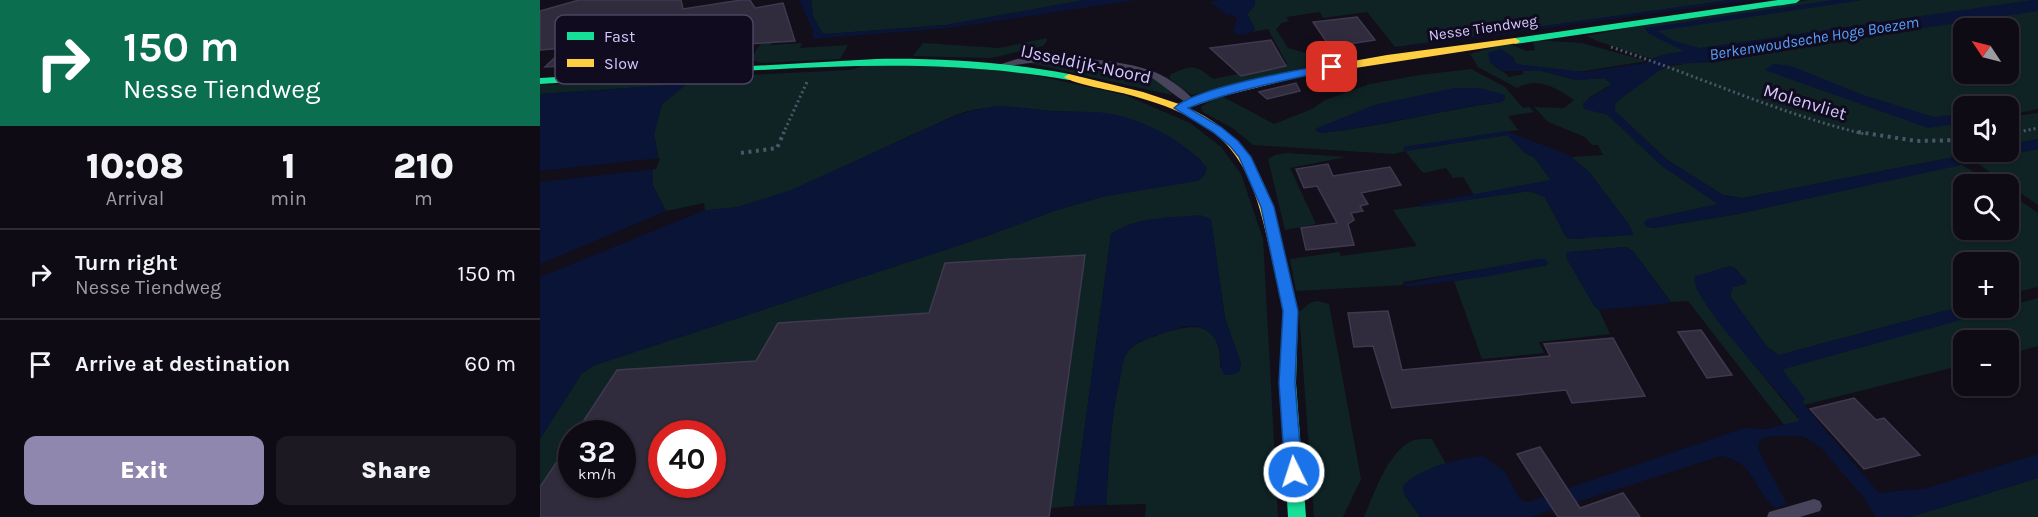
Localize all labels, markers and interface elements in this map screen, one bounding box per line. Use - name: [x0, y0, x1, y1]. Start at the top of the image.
- street label: Nesse Tiendweg: [1427, 11, 1539, 45]
- water label: Berkenwoudseche Hoge Boezem: [1708, 12, 1920, 64]
- legend: [555, 15, 753, 84]
- north arrow: [1953, 18, 2019, 84]
- map controls: [1953, 18, 2019, 396]
- text: 150 m: [123, 22, 239, 72]
- icon: right: [24, 24, 102, 102]
- text: Fast: [604, 27, 635, 46]
- street label: IJsseldijk-Noord: [1019, 39, 1153, 89]
- pin: [1306, 41, 1357, 92]
- icon: arrive: [1315, 50, 1348, 83]
- text: Slow: [604, 54, 639, 73]
- text: Nesse Tiendweg: [123, 73, 320, 105]
- street label: Molenvliet: [1761, 79, 1849, 125]
- button: sound: [1953, 96, 2019, 162]
- text: 10:08: [86, 145, 184, 187]
- text: 1: [282, 145, 295, 187]
- text: 210: [393, 145, 454, 187]
- button: search: [1953, 174, 2019, 240]
- text: Arrival: [106, 187, 164, 210]
- text: min: [270, 187, 307, 210]
- text: m: [414, 187, 433, 210]
- text: Turn right: [75, 250, 178, 276]
- button: +: [1953, 252, 2019, 318]
- icon: right: [24, 258, 57, 291]
- text: 150 m: [457, 261, 516, 287]
- text: Nesse Tiendweg: [75, 276, 221, 299]
- button: −: [1953, 330, 2019, 396]
- icon: arrive: [24, 348, 57, 381]
- text: Arrive at destination: [75, 351, 290, 377]
- text: 60 m: [465, 351, 516, 377]
- speed limit sign: 40: [648, 420, 726, 498]
- text: 32: [579, 434, 615, 470]
- button: Exit: [24, 436, 264, 505]
- button: Share: [276, 436, 516, 505]
- position arrow: [1262, 440, 1326, 504]
- text: km/h: [578, 465, 616, 483]

